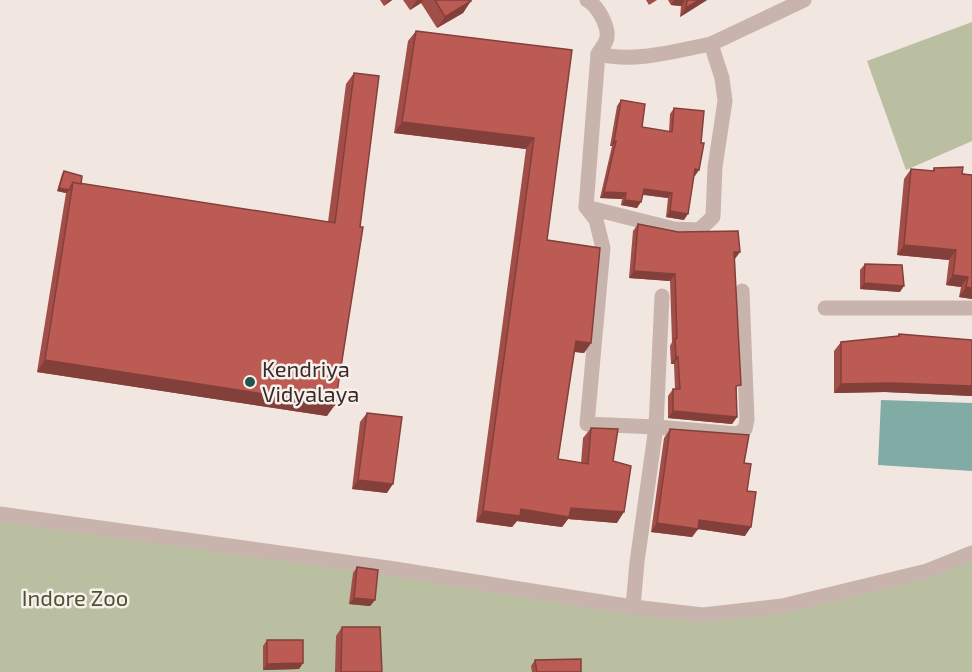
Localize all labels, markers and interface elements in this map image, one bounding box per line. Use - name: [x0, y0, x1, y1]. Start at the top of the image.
- place label: Kendriya Vidyalaya: [262, 355, 359, 406]
- marker: Kendriya Vidyalaya: [243, 375, 257, 389]
- park label: Indore Zoo: [22, 584, 128, 610]

